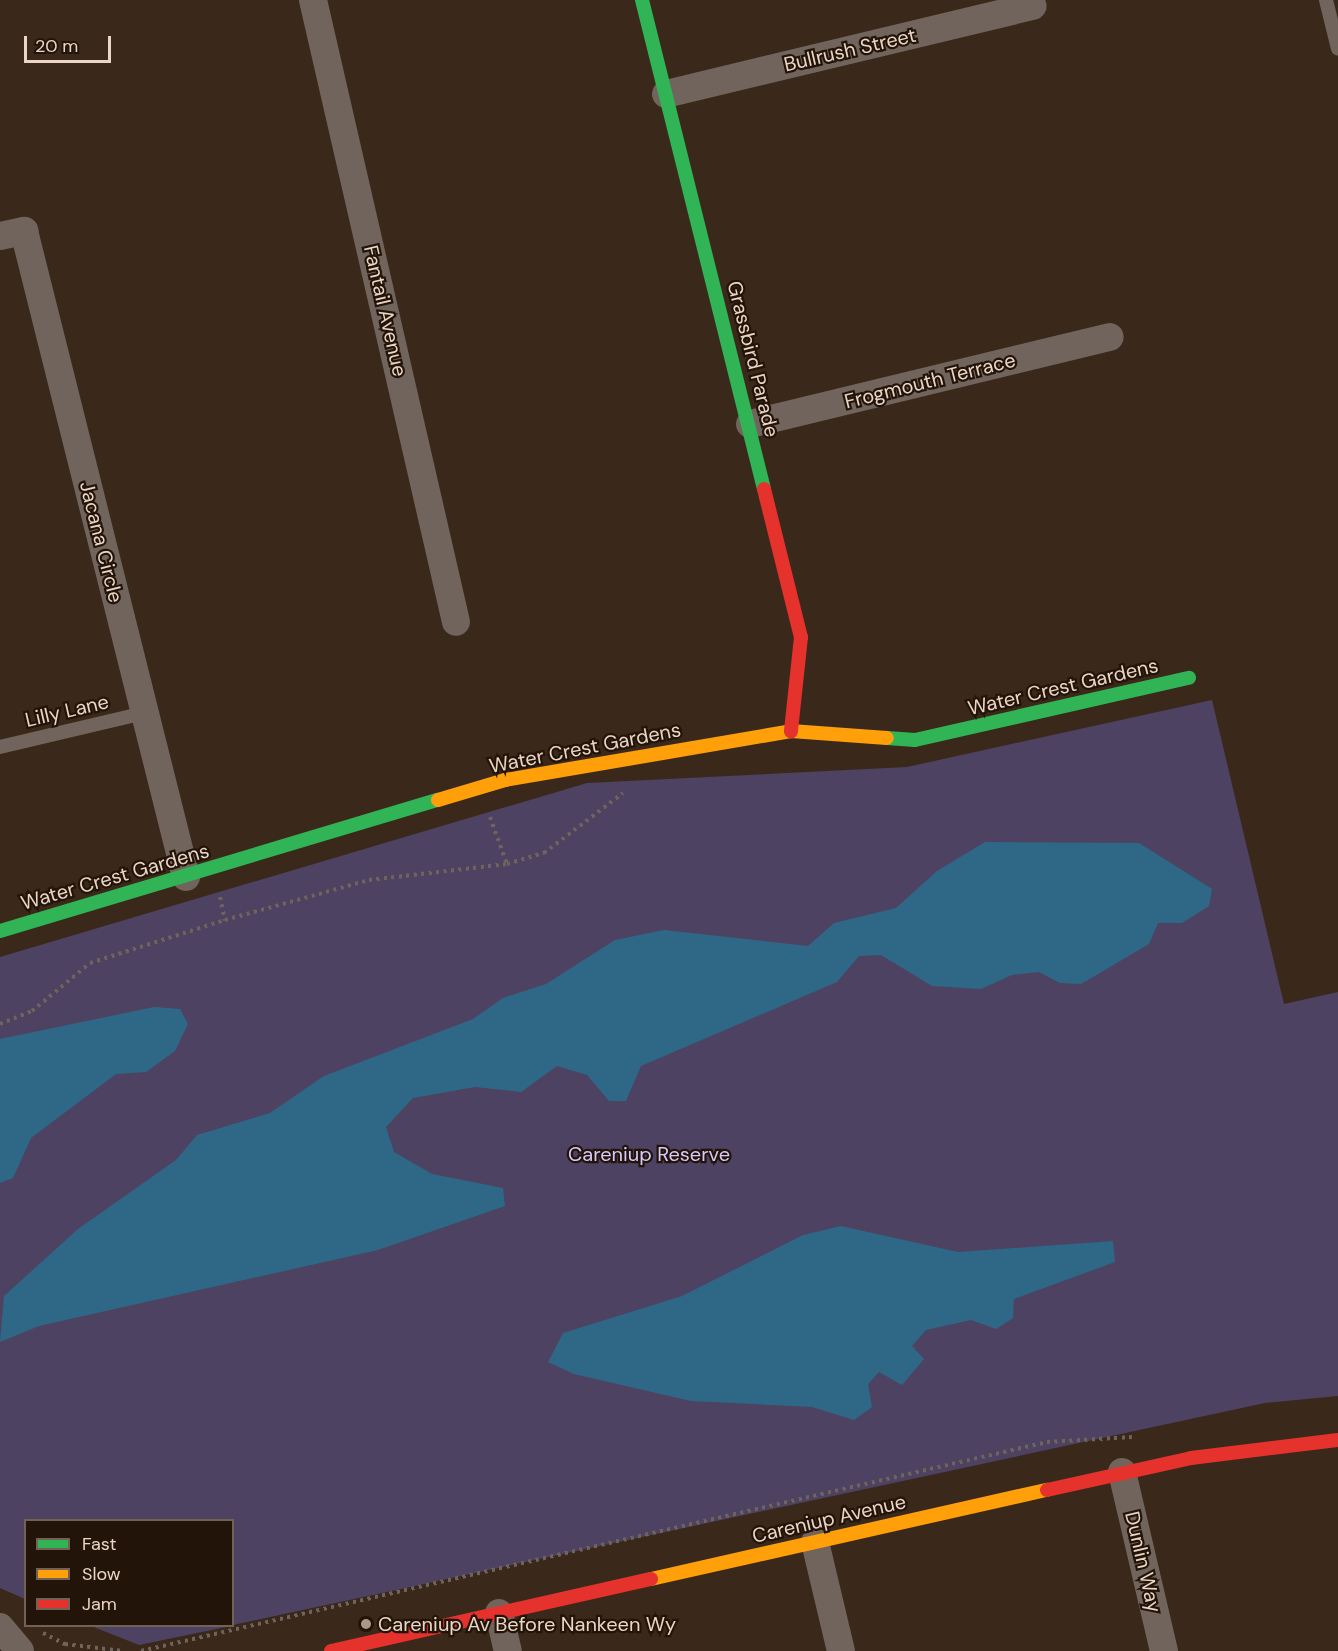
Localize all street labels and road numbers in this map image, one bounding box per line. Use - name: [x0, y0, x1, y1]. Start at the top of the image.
- street label: Bullrush Street: [782, 23, 918, 77]
- street label: Fantail Avenue: [358, 243, 412, 379]
- street label: Grassbird Parade: [722, 279, 784, 439]
- street label: Frogmouth Terrace: [842, 348, 1018, 414]
- street label: Jacana Circle: [74, 479, 128, 605]
- street label: Water Crest Gardens: [966, 653, 1160, 721]
- street label: Lilly Lane: [23, 690, 111, 732]
- street label: Water Crest Gardens: [487, 718, 683, 778]
- street label: Water Crest Gardens: [18, 839, 212, 915]
- street label: Careniup Avenue: [750, 1490, 908, 1548]
- street label: Dunlin Way: [1120, 1509, 1166, 1615]

